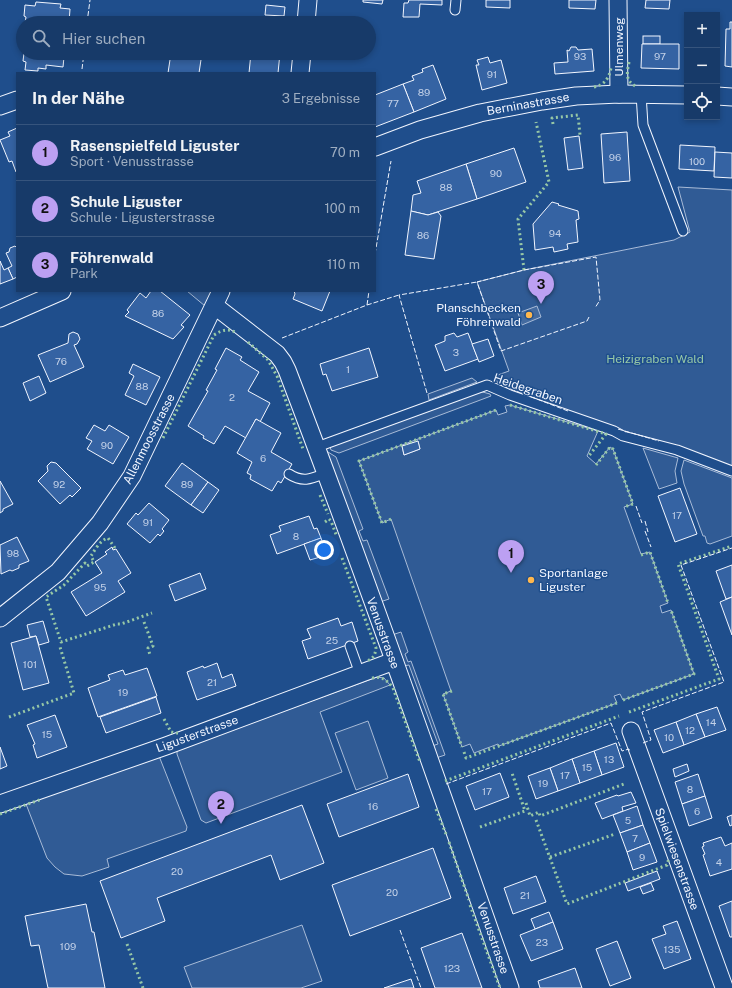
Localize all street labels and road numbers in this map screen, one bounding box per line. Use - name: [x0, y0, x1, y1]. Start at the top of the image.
- street label: Ulmenweg: [612, 17, 626, 77]
- street label: Berninastrasse: [486, 90, 571, 118]
- street label: Heidegraben: [492, 371, 565, 407]
- street label: Allenmoosstrasse: [120, 391, 178, 487]
- street label: Venusstrasse: [364, 595, 402, 671]
- street label: Ligusterstrasse: [154, 713, 240, 755]
- street label: Spielwiesenstrasse: [652, 806, 702, 912]
- street label: Venusstrasse: [474, 900, 512, 976]

